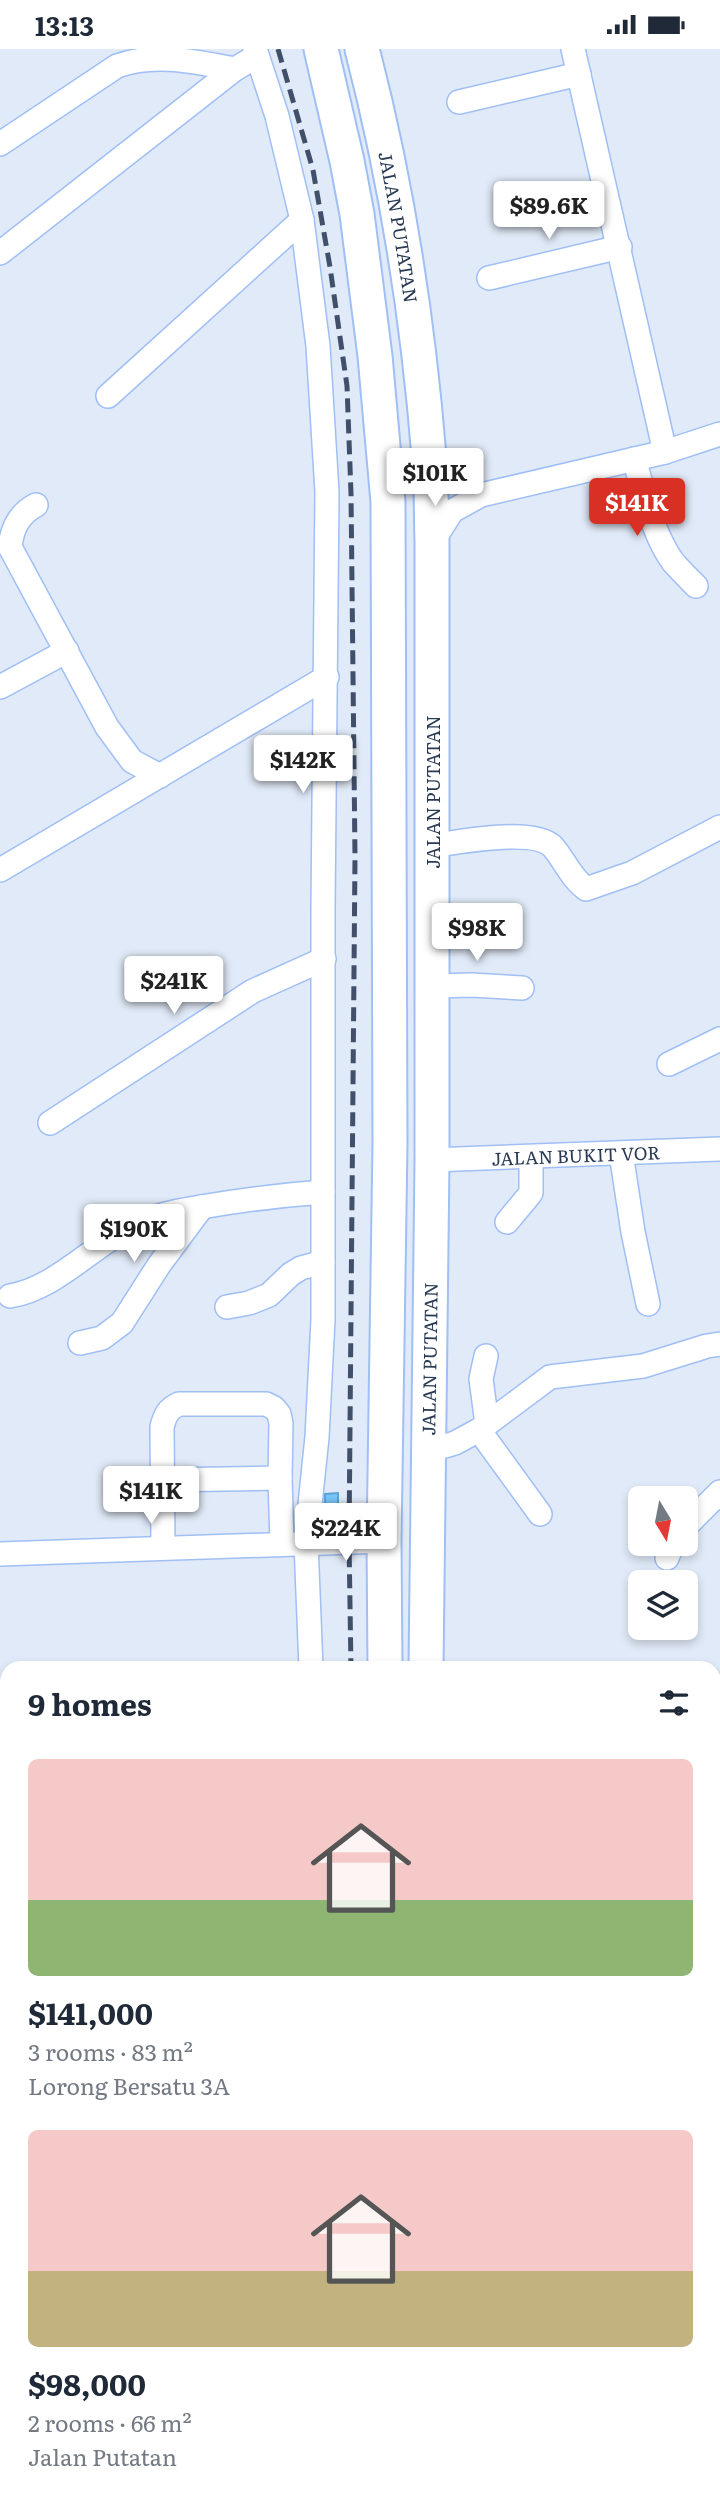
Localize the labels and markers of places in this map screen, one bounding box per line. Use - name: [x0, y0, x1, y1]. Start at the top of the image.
- pin: $89.6K: [492, 181, 606, 241]
- pin: $101K: [386, 449, 484, 508]
- pin: $141K: [588, 479, 686, 538]
- pin: $142K: [254, 735, 352, 795]
- pin: $98K: [436, 904, 518, 963]
- pin: $241K: [125, 957, 223, 1016]
- pin: $190K: [85, 1205, 183, 1264]
- pin: $141K: [102, 1467, 200, 1526]
- pin: $224K: [297, 1503, 395, 1563]

